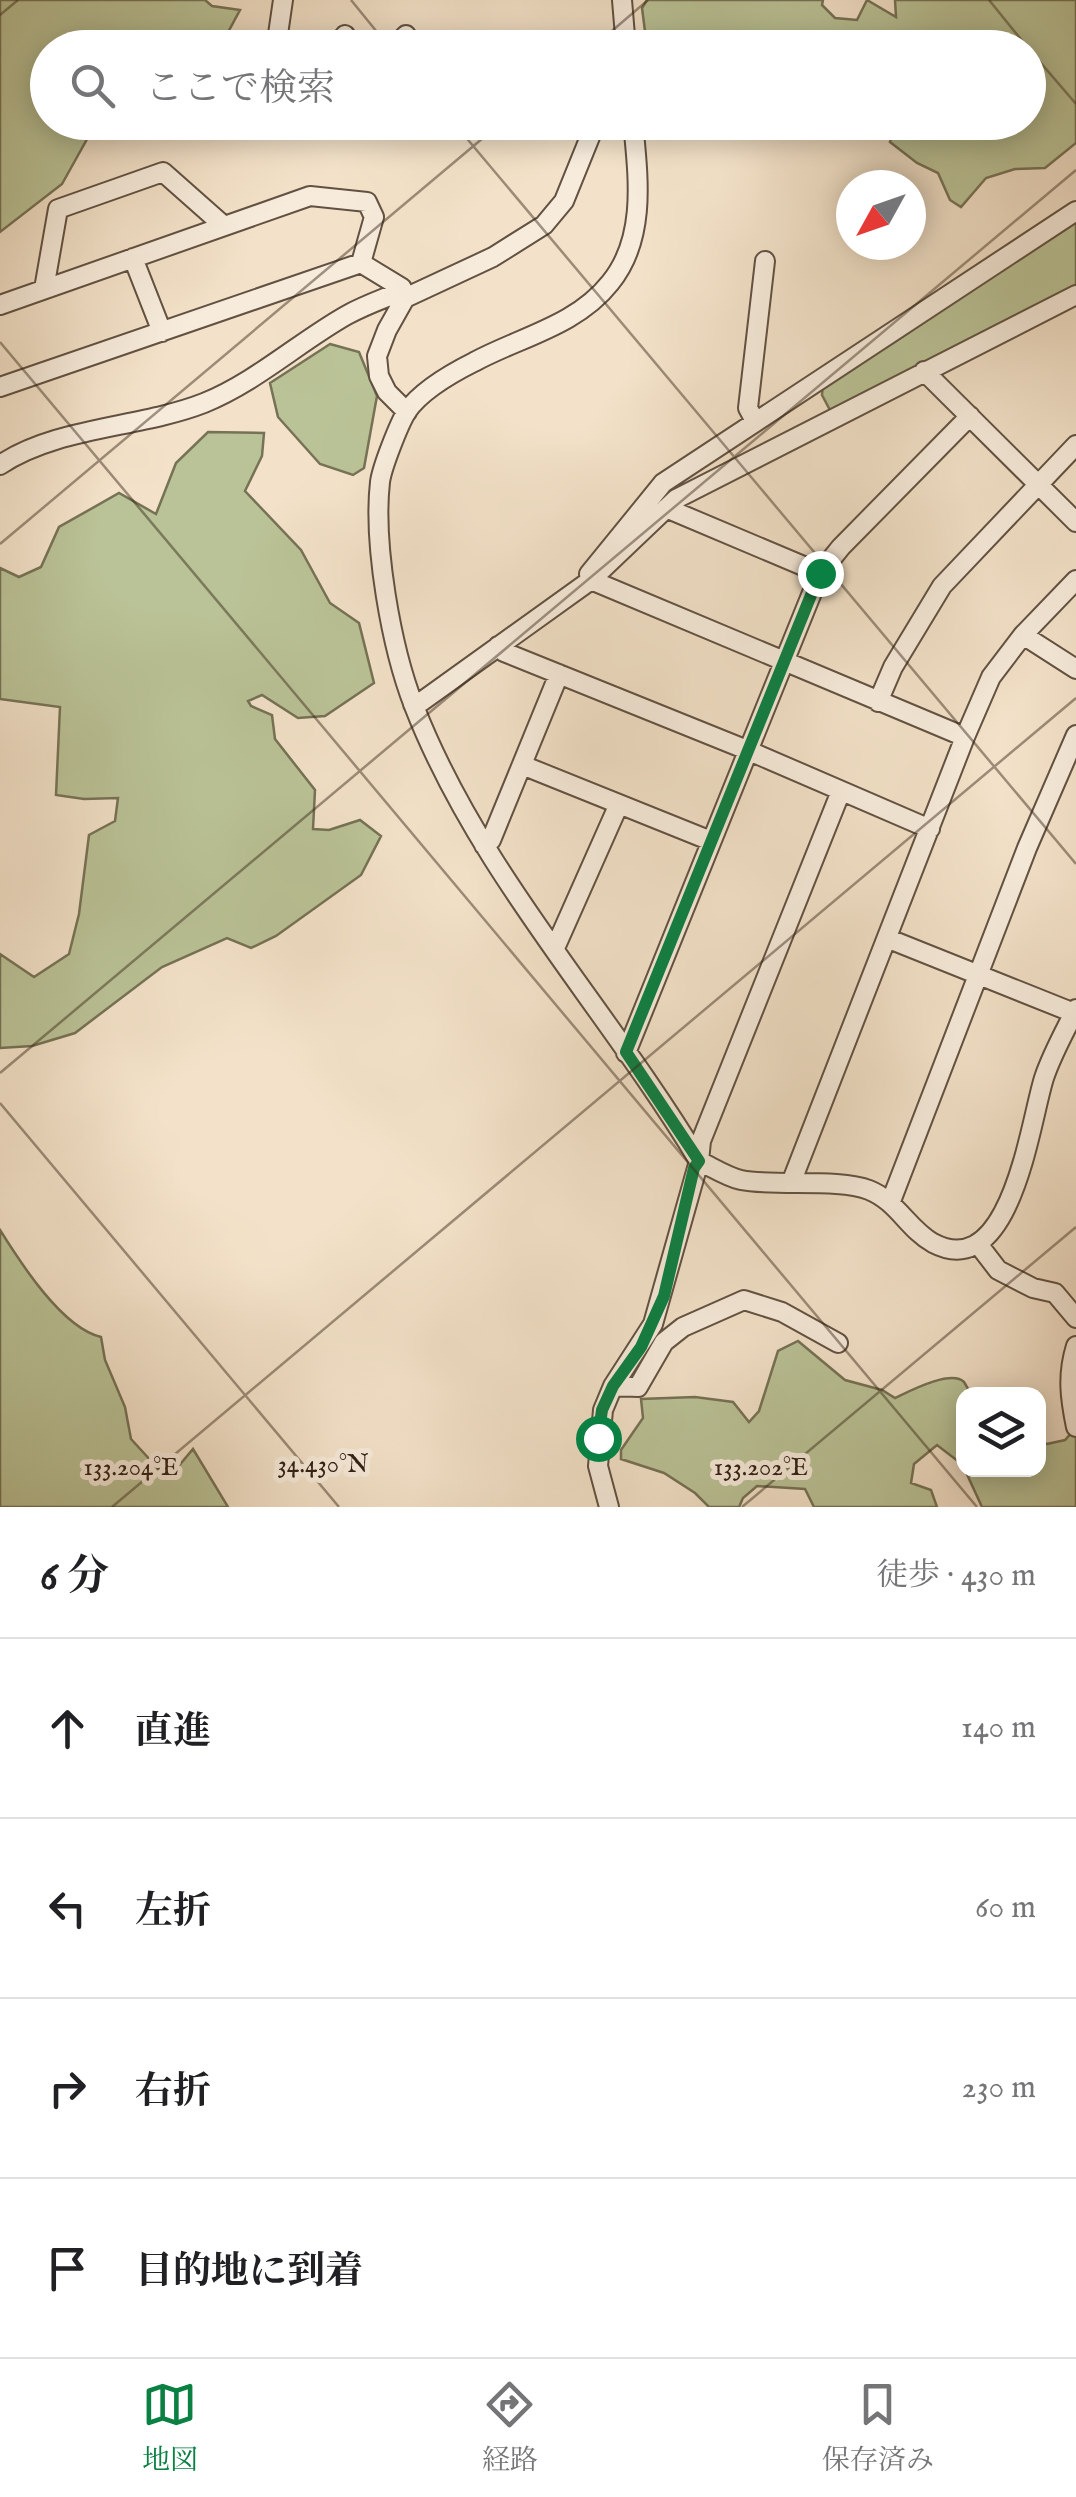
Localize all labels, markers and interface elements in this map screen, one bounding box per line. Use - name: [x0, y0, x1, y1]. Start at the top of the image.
- search box: [30, 30, 1046, 140]
- icon: search: [65, 58, 120, 113]
- text: ここで検索: [145, 66, 335, 114]
- north arrow: [836, 170, 926, 260]
- route end: [798, 551, 844, 597]
- map controls: [956, 1387, 1046, 1477]
- button: layers: [956, 1387, 1046, 1477]
- route start: [576, 1416, 622, 1462]
- text: 34.430°N: [277, 1449, 369, 1481]
- text: 133.204°E: [84, 1452, 178, 1484]
- text: 133.202°E: [714, 1452, 808, 1484]
- text: 6 分: [40, 1551, 109, 1604]
- text: 徒歩 · 430 m: [876, 1556, 1036, 1597]
- icon: ahead: [40, 1701, 95, 1756]
- text: 140 m: [961, 1708, 1036, 1749]
- text: 直進: [135, 1709, 211, 1757]
- icon: left: [40, 1881, 95, 1936]
- text: 60 m: [975, 1888, 1036, 1929]
- text: 左折: [135, 1889, 211, 1937]
- icon: right: [40, 2061, 95, 2116]
- text: 230 m: [962, 2068, 1036, 2109]
- text: 右折: [135, 2069, 211, 2117]
- icon: arrive: [40, 2241, 95, 2296]
- text: 目的地に到着: [135, 2249, 363, 2297]
- tab: 地図: [142, 2377, 198, 2479]
- tab: 経路: [482, 2377, 538, 2479]
- tab: 保存済み: [822, 2377, 934, 2479]

